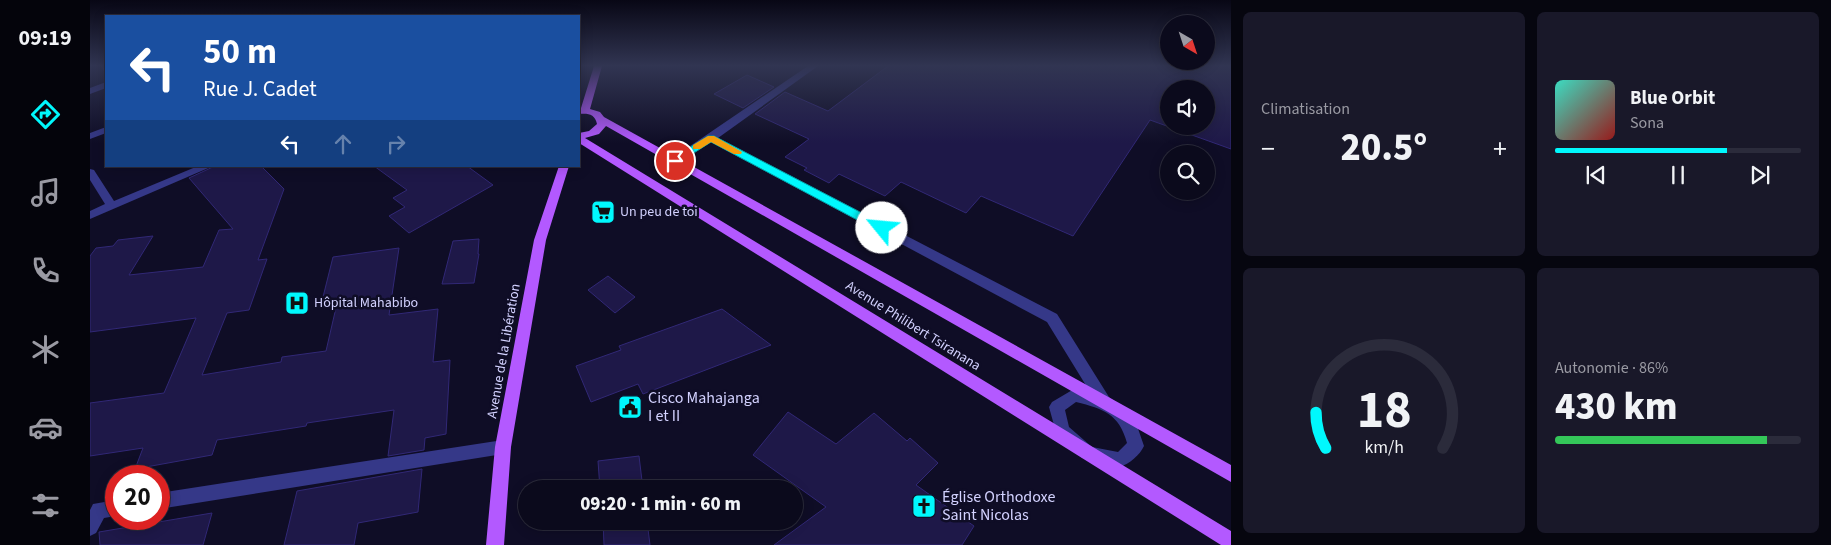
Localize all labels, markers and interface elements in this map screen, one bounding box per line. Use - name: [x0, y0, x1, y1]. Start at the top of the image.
- north arrow: [1160, 15, 1215, 70]
- map controls: [1160, 15, 1215, 200]
- text: 09:19: [18, 22, 72, 54]
- text: 50 m: [203, 27, 277, 77]
- icon: left: [120, 35, 185, 100]
- text: Rue J. Cadet: [203, 73, 317, 105]
- button: sound: [1160, 80, 1215, 135]
- text: Blue Orbit: [1630, 85, 1715, 112]
- icon: directions: [28, 97, 63, 132]
- text: Climatisation: [1261, 98, 1350, 120]
- text: Sona: [1630, 112, 1664, 134]
- text: 20.5°: [1341, 121, 1427, 175]
- text: −: [1261, 129, 1275, 169]
- text: +: [1493, 129, 1507, 169]
- icon: left: [276, 130, 304, 158]
- icon: ahead: [329, 130, 357, 158]
- icon: right: [382, 130, 410, 158]
- pin: [654, 140, 696, 182]
- button: search: [1160, 145, 1215, 200]
- icon: arrive: [661, 147, 689, 175]
- icon: previous: [1582, 161, 1610, 189]
- icon: pause: [1664, 161, 1692, 189]
- icon: next: [1746, 161, 1774, 189]
- icon: music: [28, 175, 63, 210]
- supermarket icon: Un peu de toi: [590, 199, 616, 225]
- position arrow: [855, 201, 907, 253]
- place label: Un peu de toi: [620, 202, 698, 222]
- icon: phone: [28, 253, 63, 288]
- street label: Avenue Philibert Tsiranana: [842, 276, 984, 376]
- street label: Avenue de la Libération: [482, 282, 526, 420]
- hospital icon: Hôpital Mahabibo: [284, 290, 310, 316]
- place label: Hôpital Mahabibo: [314, 293, 418, 313]
- icon: climate: [28, 332, 63, 367]
- text: Autonomie · 86%: [1555, 357, 1668, 379]
- text: 18: [1357, 374, 1411, 448]
- text: 430 km: [1555, 380, 1677, 434]
- place label: Cisco Mahajanga I et II: [648, 387, 760, 427]
- public building icon: Cisco Mahajanga I et II: [617, 394, 643, 420]
- icon: car: [28, 410, 63, 445]
- text: km/h: [1364, 435, 1404, 460]
- speed limit sign: 20: [105, 465, 170, 530]
- place label: Église Orthodoxe Saint Nicolas: [942, 486, 1055, 526]
- icon: filters: [28, 488, 63, 523]
- text: 09:20 · 1 min · 60 m: [580, 491, 741, 518]
- church icon: Église Orthodoxe Saint Nicolas: [911, 493, 937, 519]

